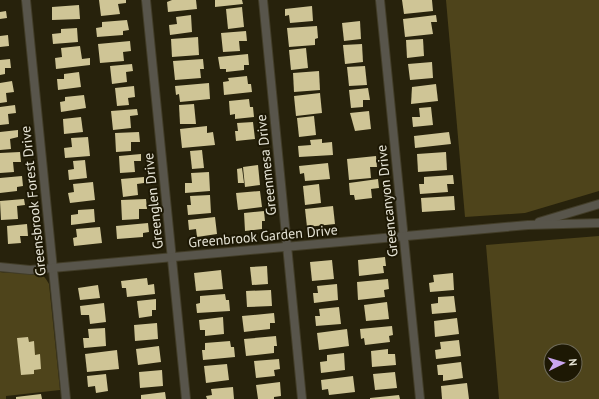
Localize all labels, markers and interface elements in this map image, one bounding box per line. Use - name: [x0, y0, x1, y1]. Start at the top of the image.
- street label: Greenmesa Drive: [252, 114, 280, 216]
- street label: Greensbrook Forest Drive: [16, 125, 50, 277]
- street label: Greencanyon Drive: [372, 144, 402, 258]
- street label: Greenglen Drive: [139, 152, 167, 250]
- street label: Greenbrook Garden Drive: [187, 220, 339, 252]
- north arrow: [543, 343, 583, 383]
- text: N: [566, 358, 580, 366]

